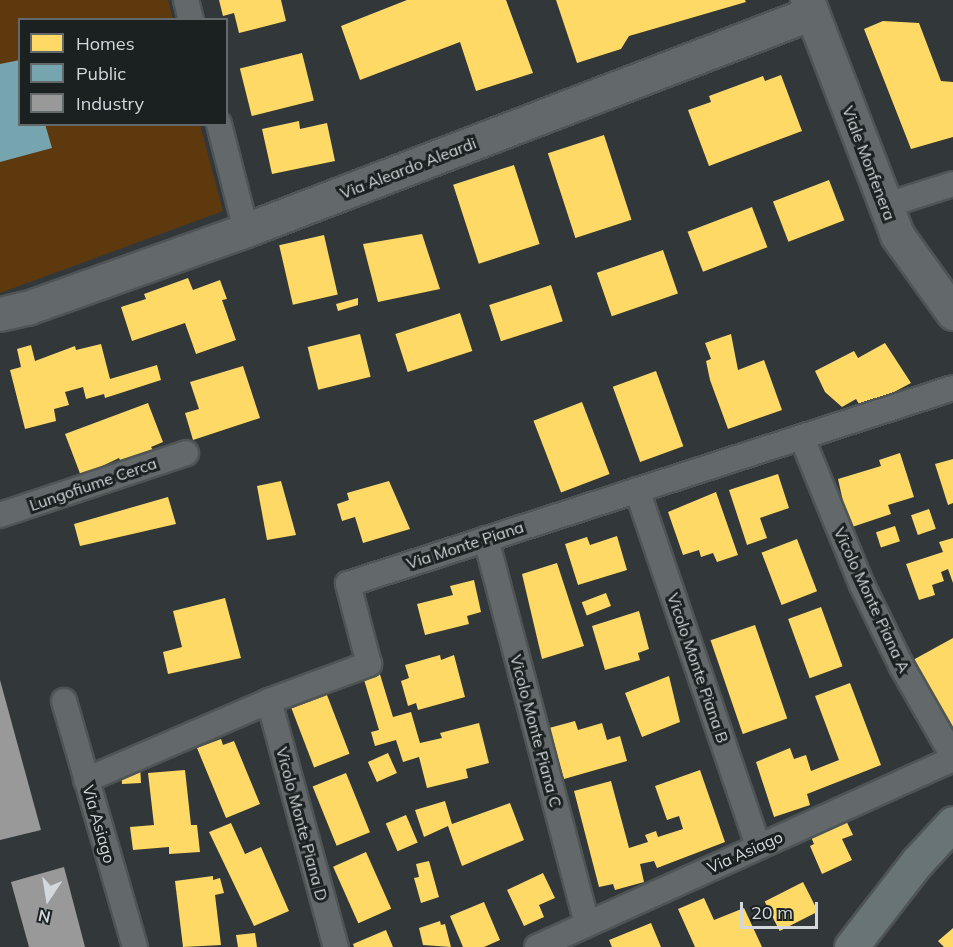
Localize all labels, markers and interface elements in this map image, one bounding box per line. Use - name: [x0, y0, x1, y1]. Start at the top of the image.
- legend: [18, 18, 228, 126]
- text: Homes: [76, 32, 135, 55]
- text: Public: [76, 62, 126, 85]
- text: Industry: [76, 92, 144, 115]
- street label: Viale Monfenera: [838, 103, 900, 223]
- street label: Via Aleardo Aleardi: [337, 133, 479, 203]
- street label: Lungofiume Cerca: [27, 453, 159, 515]
- street label: Via Monte Piana: [404, 517, 526, 573]
- street label: Vicolo Monte Piana A: [830, 524, 914, 676]
- street label: Vicolo Monte Piana B: [663, 590, 733, 746]
- street label: Vicolo Monte Piana C: [506, 652, 566, 810]
- street label: Vicolo Monte Piana D: [272, 745, 332, 903]
- street label: Via Asiago: [79, 783, 119, 865]
- street label: Via Asiago: [704, 827, 786, 877]
- north arrow: [18, 869, 78, 929]
- scale bar: [743, 890, 821, 928]
- text: 20 m: [751, 901, 793, 924]
- text: N: [36, 906, 52, 928]

